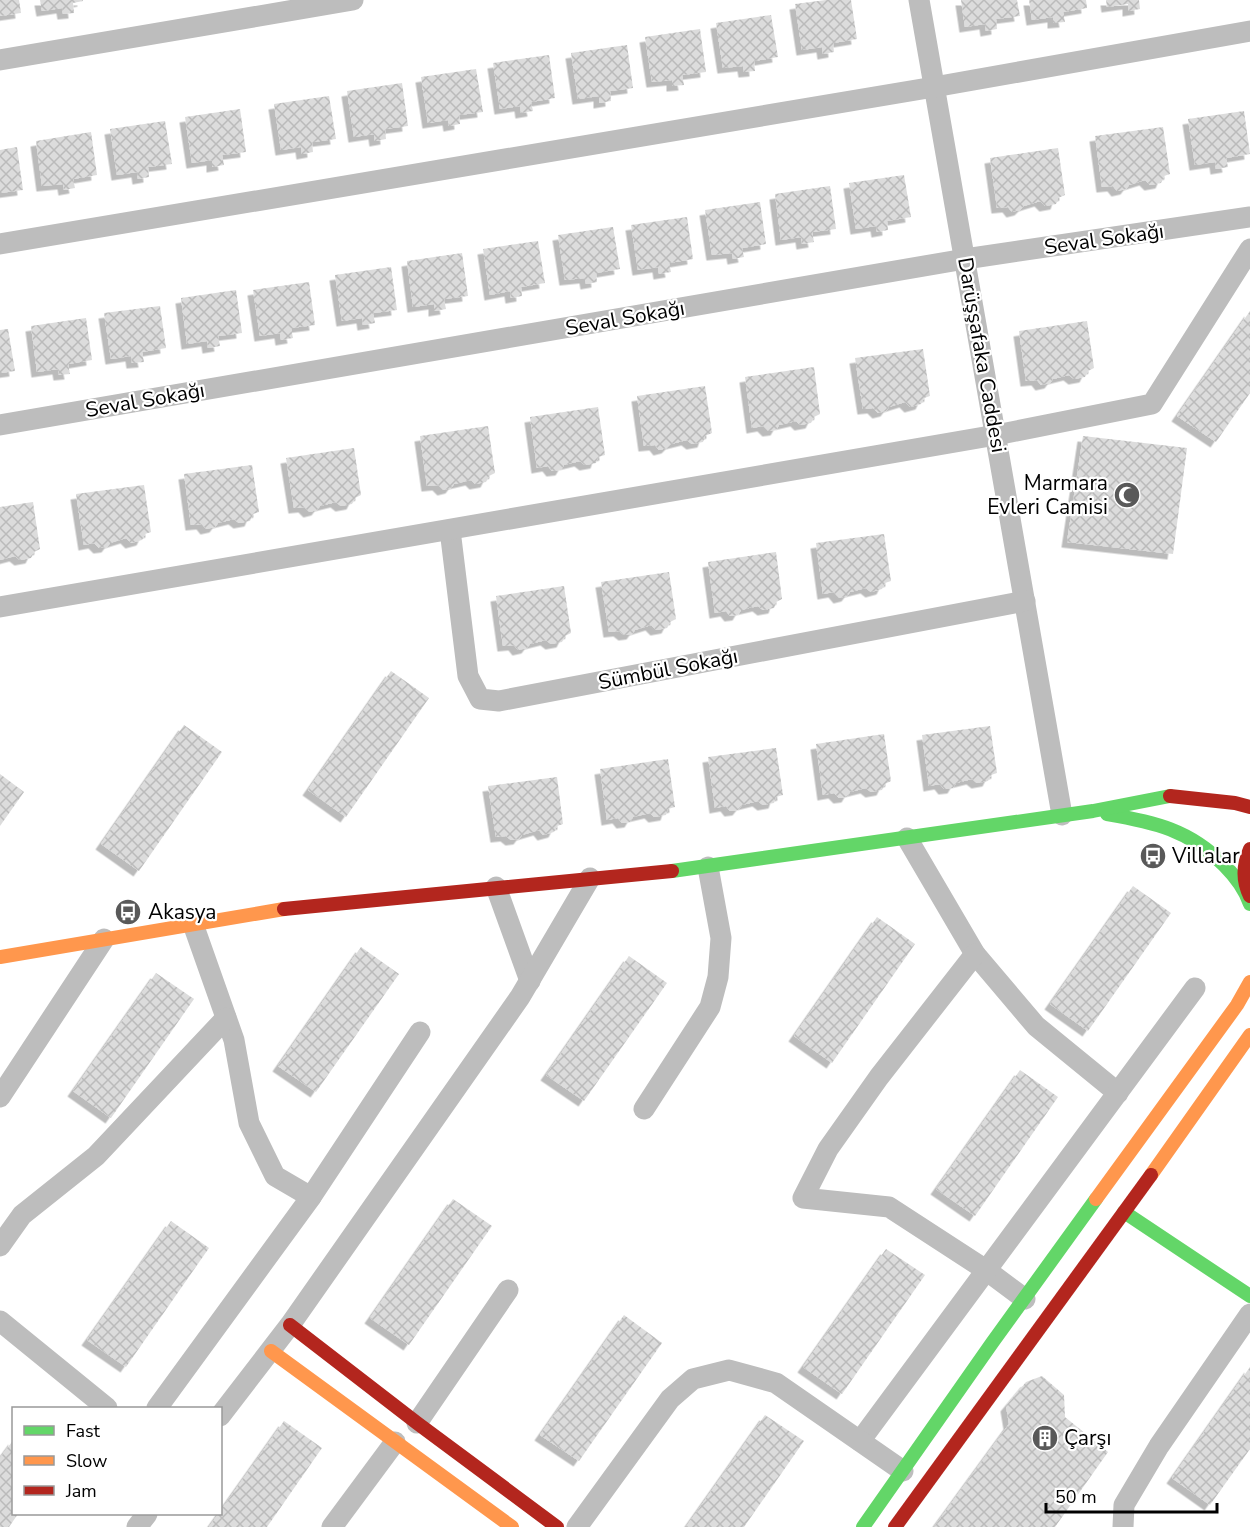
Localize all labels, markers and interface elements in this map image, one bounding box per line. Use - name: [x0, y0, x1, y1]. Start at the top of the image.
- street label: Seval Sokağı: [1042, 217, 1166, 261]
- street label: Darüşşafaka Caddesi: [951, 255, 1013, 455]
- street label: Seval Sokağı: [563, 294, 687, 342]
- street label: Seval Sokağı: [83, 376, 207, 424]
- place label: Marmara Evleri Camisi: [987, 469, 1108, 521]
- mosque icon: Marmara Evleri Camisi: [1112, 480, 1142, 510]
- street label: Sümbül Sokağı: [596, 642, 740, 696]
- bus stop icon: Villalar: [1138, 841, 1168, 871]
- place label: Villalar: [1171, 842, 1240, 870]
- bus stop icon: Akasya: [113, 897, 143, 927]
- place label: Akasya: [148, 898, 216, 926]
- legend: [12, 1407, 222, 1515]
- text: Fast: [66, 1419, 101, 1443]
- building icon: Çarşı: [1030, 1423, 1060, 1453]
- place label: Çarşı: [1064, 1424, 1111, 1452]
- text: Slow: [66, 1449, 107, 1473]
- scale bar: [1046, 1476, 1217, 1514]
- text: Jam: [65, 1479, 97, 1503]
- text: 50 m: [1055, 1485, 1097, 1509]

